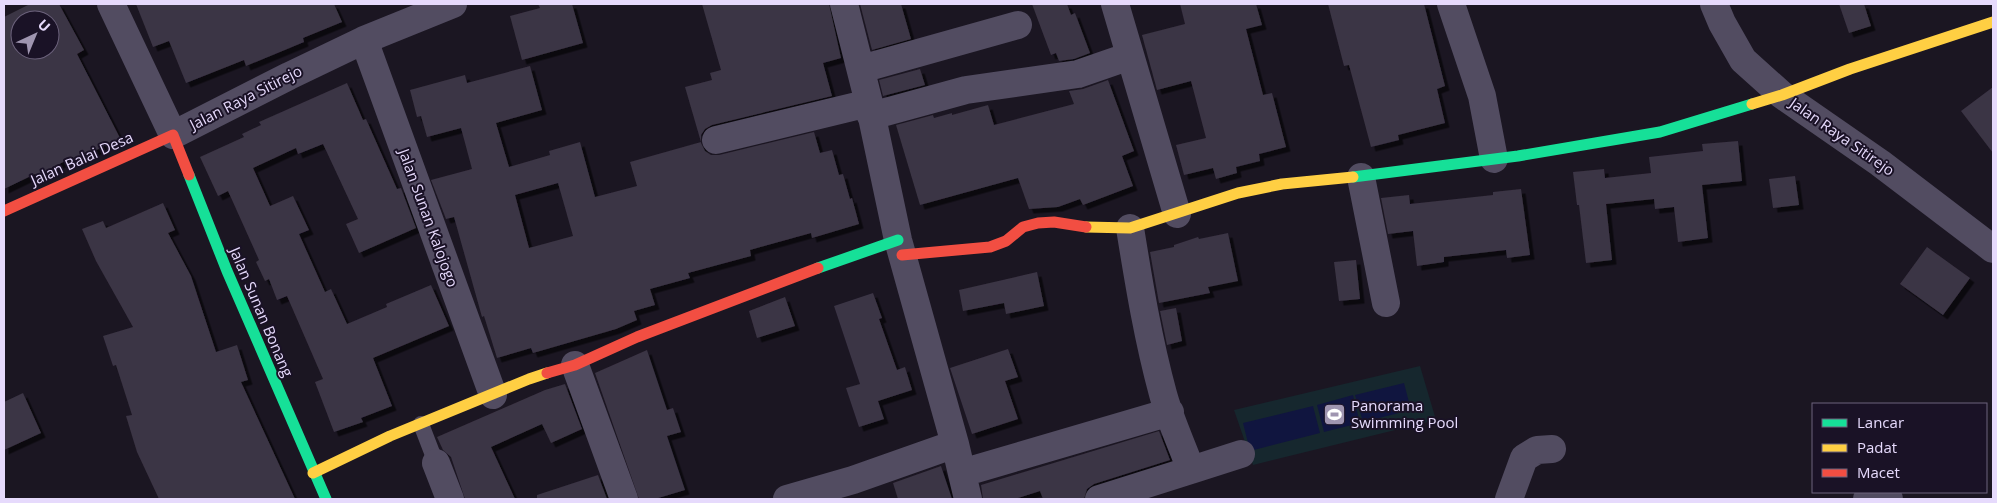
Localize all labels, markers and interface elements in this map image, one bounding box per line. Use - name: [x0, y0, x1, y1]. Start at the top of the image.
- north arrow: [10, 10, 60, 60]
- text: U: [34, 15, 55, 36]
- street label: Jalan Raya Sitirejo: [184, 60, 305, 135]
- street label: Jalan Raya Sitirejo: [1785, 91, 1899, 180]
- street label: Jalan Balai Desa: [25, 127, 136, 190]
- street label: Jalan Sunan Kalojogo: [394, 144, 463, 290]
- street label: Jalan Sunan Bonang: [225, 242, 298, 380]
- place label: Panorama Swimming Pool: [1351, 395, 1458, 432]
- sports icon: Panorama Swimming Pool: [1323, 403, 1347, 427]
- legend: [1812, 403, 1987, 493]
- text: Lancar: [1857, 412, 1904, 432]
- text: Padat: [1857, 437, 1897, 457]
- text: Macet: [1857, 462, 1900, 482]

